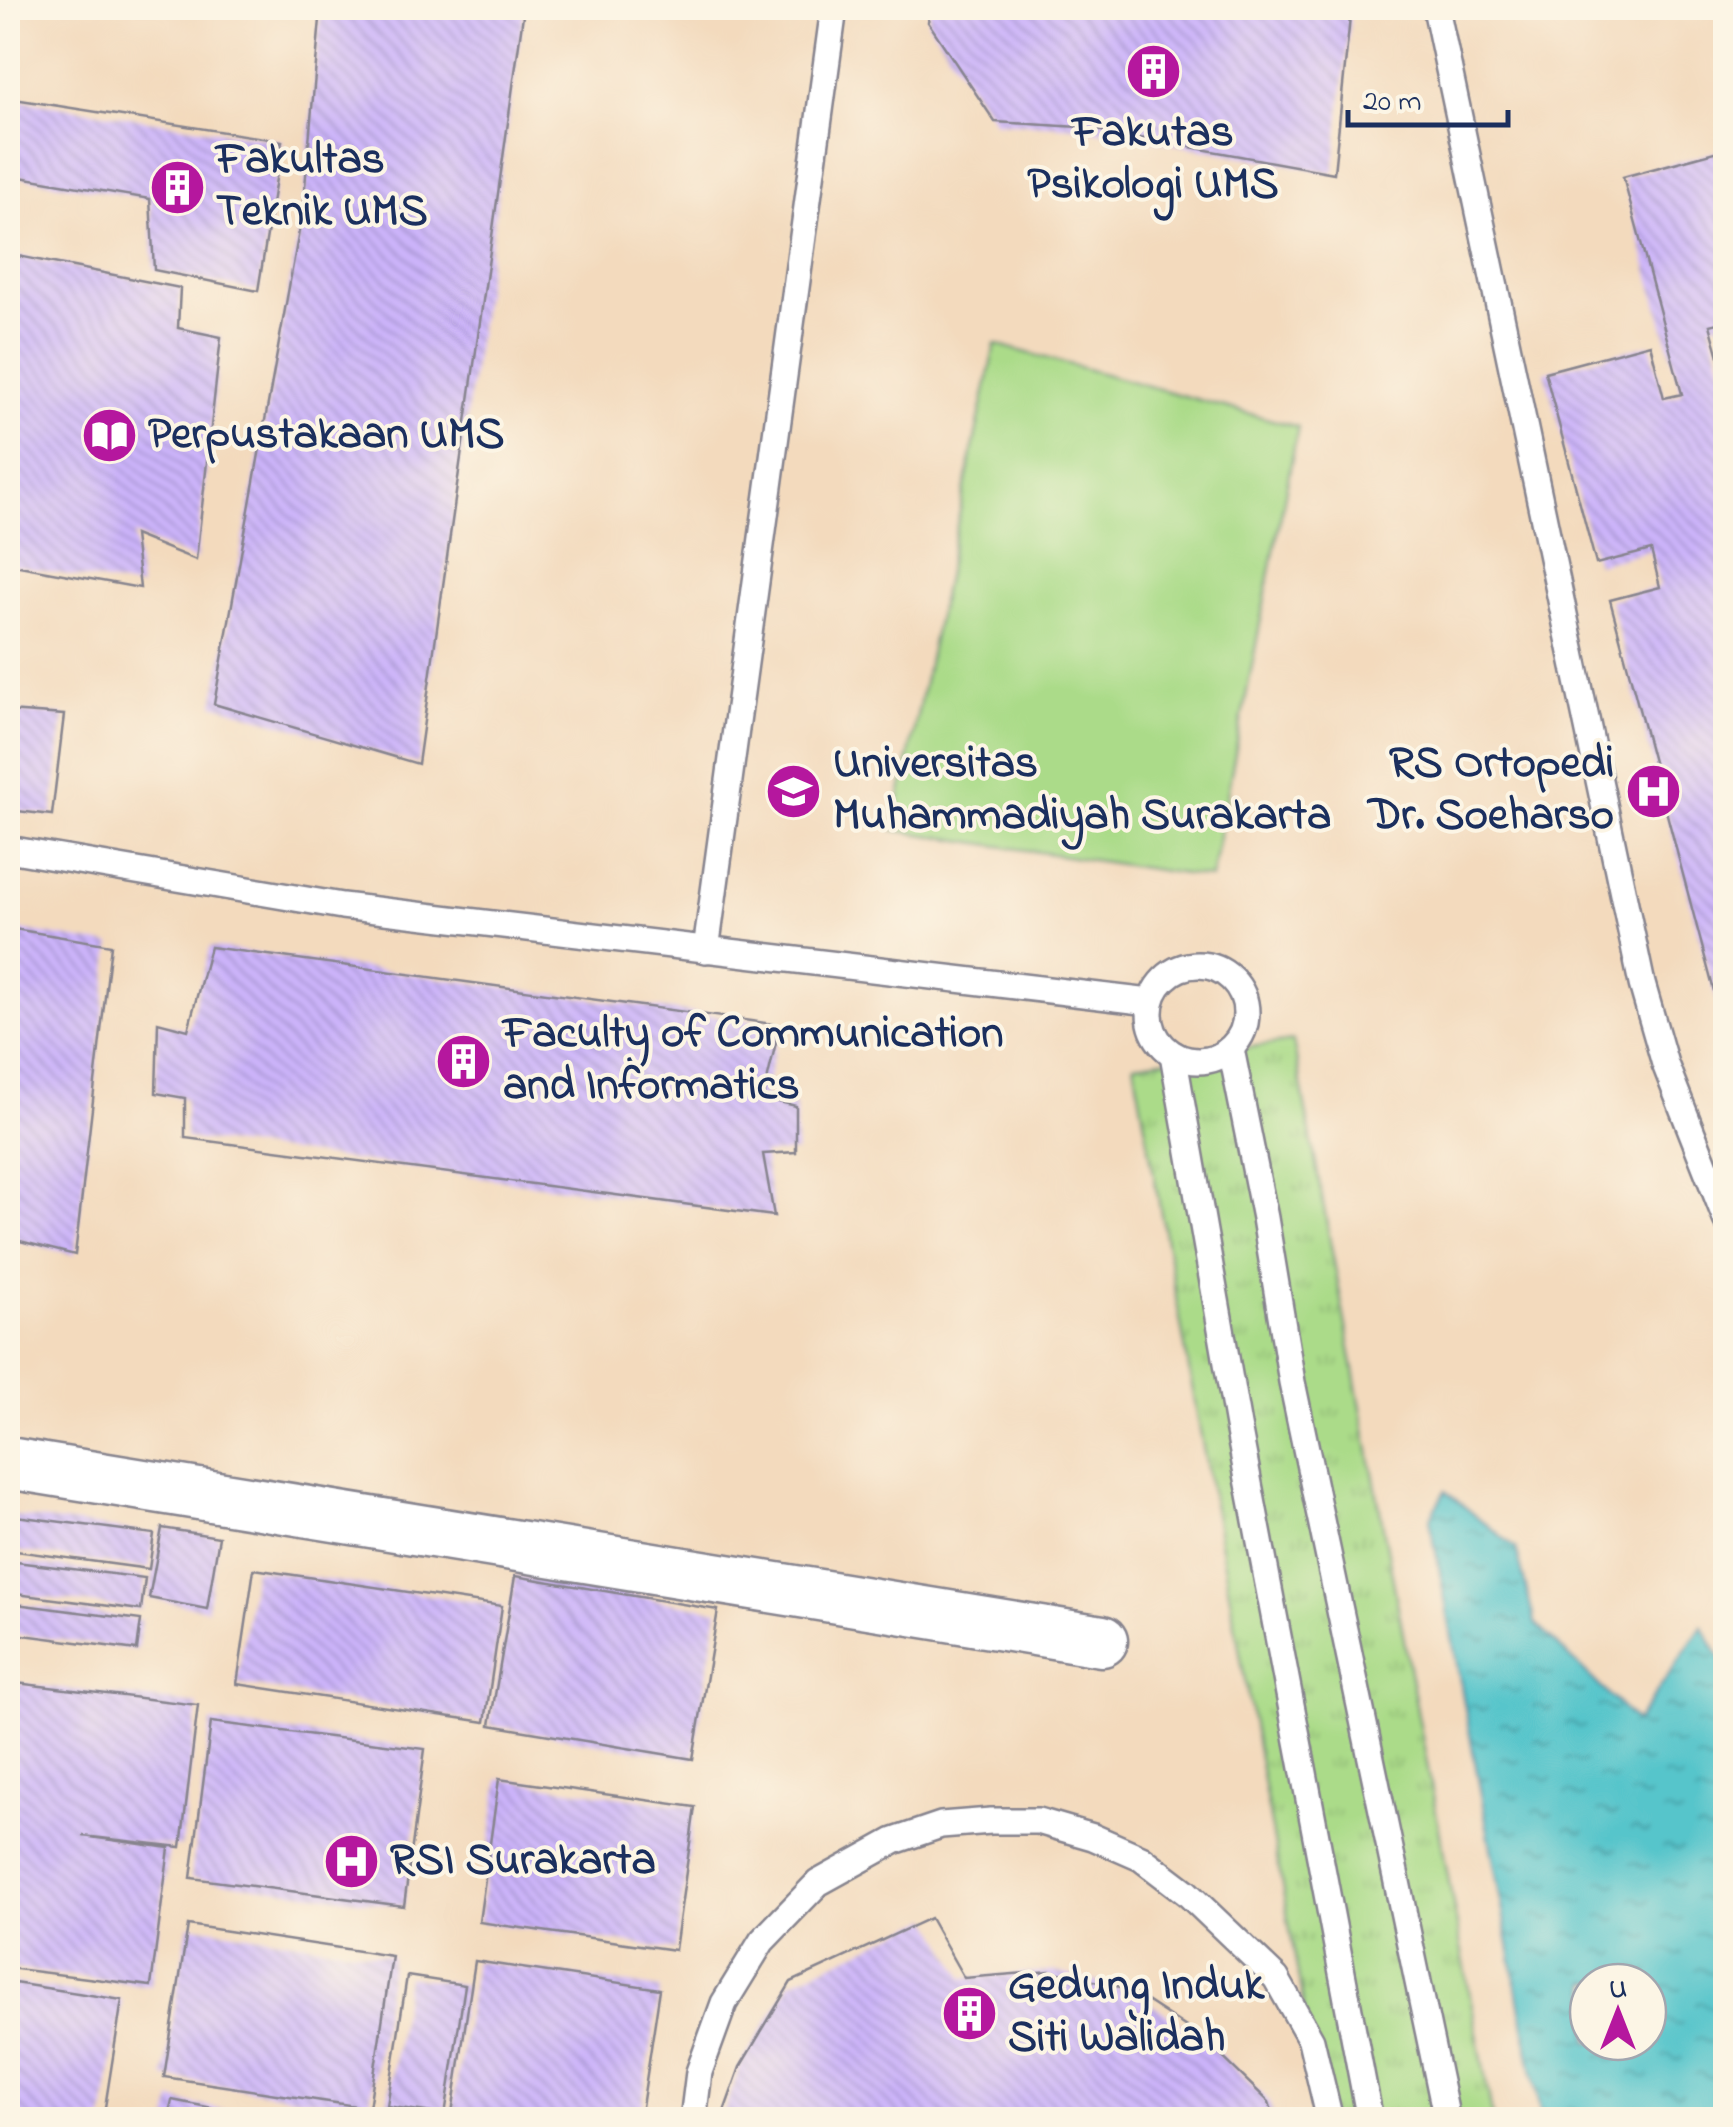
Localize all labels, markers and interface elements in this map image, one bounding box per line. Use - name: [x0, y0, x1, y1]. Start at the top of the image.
- building icon: Fakutas Psikologi UMS: [1123, 42, 1183, 102]
- scale bar: [1348, 65, 1508, 127]
- text: 20 m: [1363, 81, 1422, 125]
- place label: Fakutas Psikologi UMS: [1027, 101, 1279, 221]
- place label: Fakultas Teknik UMS: [214, 128, 428, 246]
- building icon: Fakultas Teknik UMS: [147, 157, 207, 217]
- place label: Perpustakaan UMS: [148, 403, 504, 469]
- library icon: Perpustakaan UMS: [79, 406, 139, 466]
- place label: Universitas Muhammadiyah Surakarta: [833, 732, 1331, 850]
- place label: RS Ortopedi Dr. Soeharso: [1366, 732, 1614, 850]
- school or university icon: Universitas Muhammadiyah Surakarta: [764, 761, 824, 821]
- hospital icon: RS Ortopedi Dr. Soeharso: [1623, 761, 1683, 821]
- place label: Faculty of Communication and Informatics: [501, 1002, 1003, 1120]
- building icon: Faculty of Communication and Informatics: [434, 1031, 494, 1091]
- place label: RSI Surakarta: [390, 1829, 656, 1895]
- hospital icon: RSI Surakarta: [321, 1832, 381, 1892]
- place label: Gedung Induk Siti Walidah: [1008, 1954, 1266, 2072]
- north arrow: [1568, 1962, 1668, 2062]
- text: U: [1609, 1970, 1627, 2011]
- building icon: Gedung Induk Siti Walidah: [939, 1983, 999, 2043]

